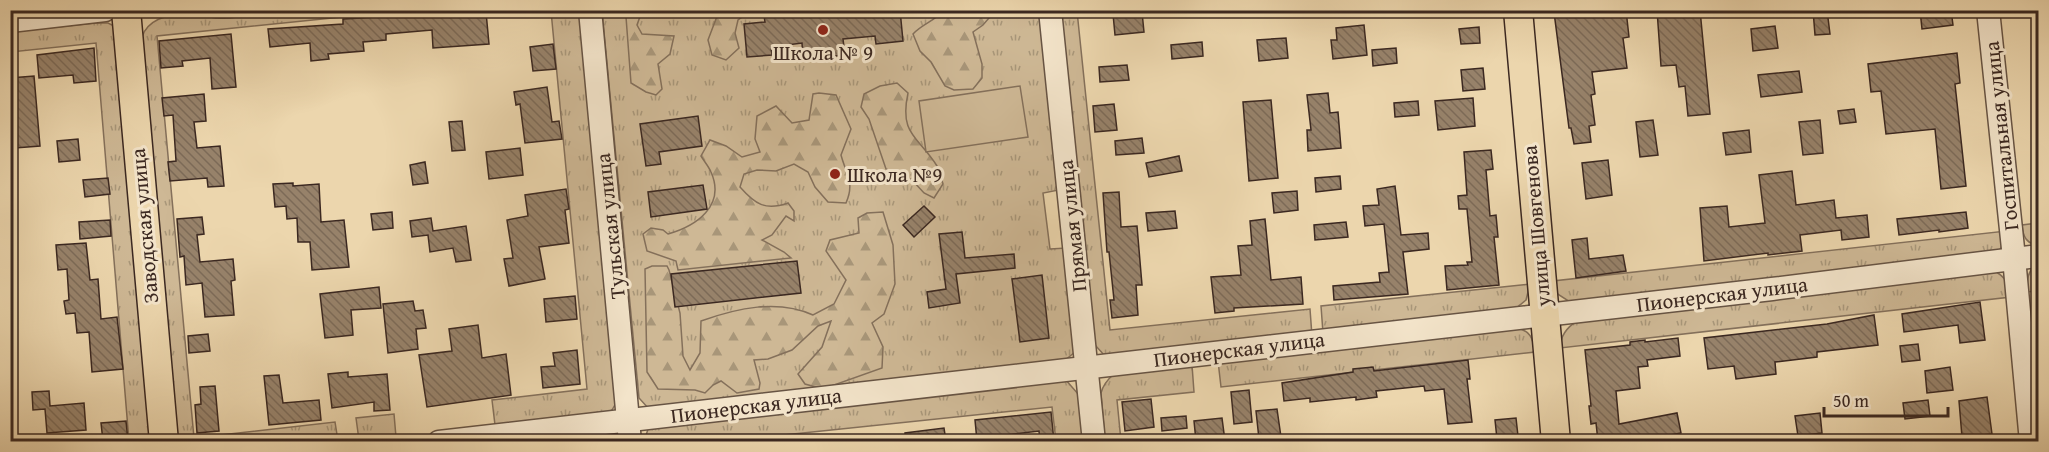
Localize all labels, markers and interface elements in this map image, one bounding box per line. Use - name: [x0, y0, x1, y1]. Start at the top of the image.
- marker: Школа № 9: [816, 23, 830, 37]
- place label: Школа № 9: [773, 37, 873, 68]
- street label: Госпитальная улица: [1976, 40, 2026, 232]
- street label: улица Шовгенова: [1514, 144, 1559, 309]
- street label: Заводская улица: [122, 147, 166, 305]
- street label: Тульская улица: [587, 152, 633, 300]
- place label: Школа №9: [847, 159, 942, 190]
- street label: Прямая улица: [1050, 159, 1094, 293]
- marker: Школа №9: [828, 167, 842, 181]
- street label: Пионерская улица: [1635, 268, 1809, 320]
- street label: Пионерская улица: [1152, 323, 1326, 375]
- street label: Пионерская улица: [669, 379, 843, 431]
- scale bar: [1824, 380, 1948, 418]
- text: 50 m: [1833, 387, 1869, 414]

